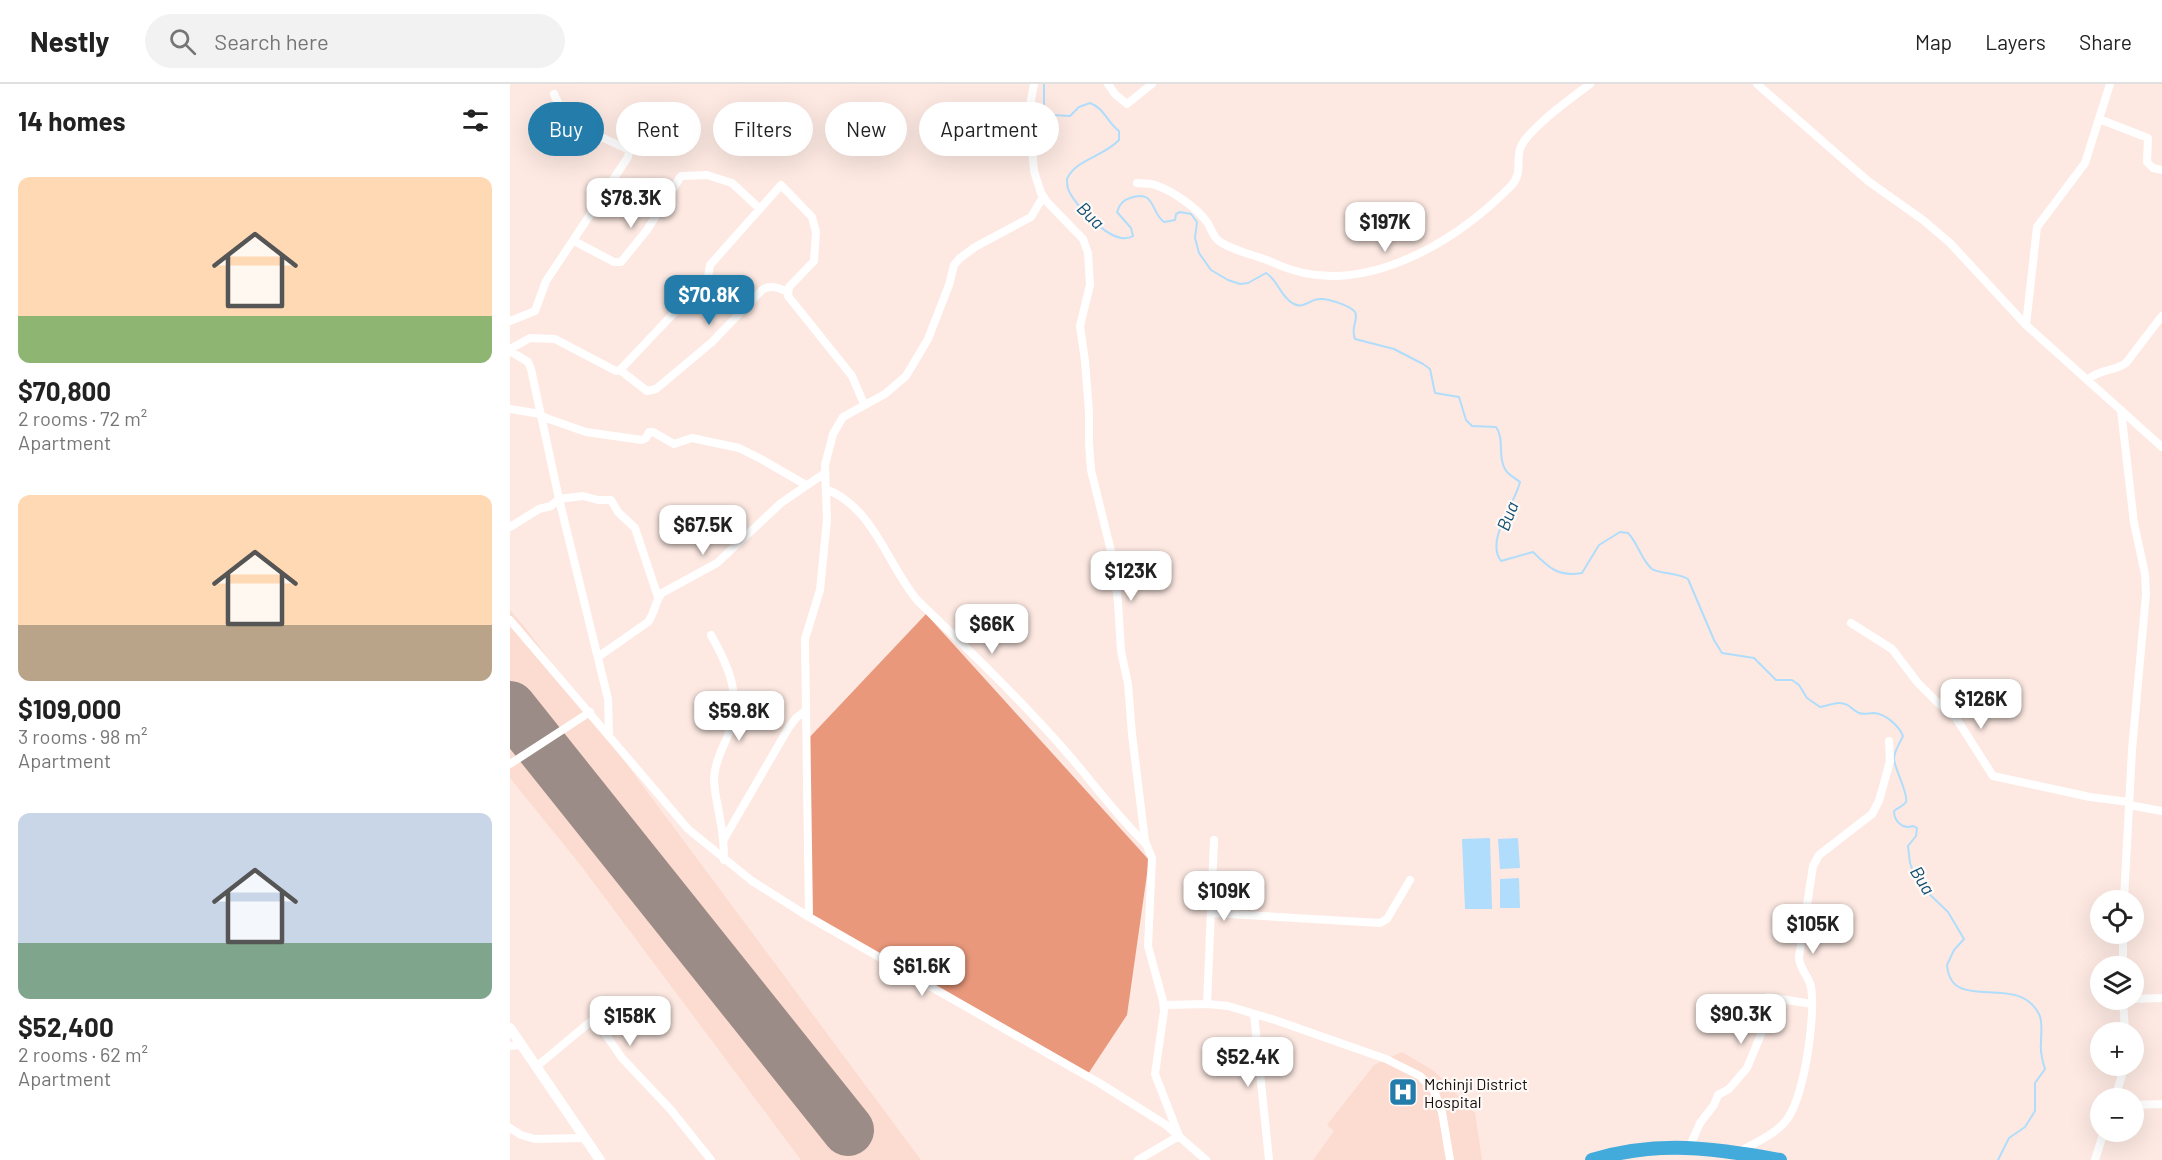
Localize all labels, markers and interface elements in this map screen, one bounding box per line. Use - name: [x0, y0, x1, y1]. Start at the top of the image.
- search box: [145, 14, 565, 68]
- text: Nestly: [30, 24, 109, 58]
- icon: search: [166, 25, 199, 58]
- text: Search here: [214, 28, 329, 54]
- text: Map: [1915, 29, 1952, 54]
- text: Layers: [1985, 29, 2046, 54]
- text: Share: [2079, 29, 2132, 54]
- chip: Buy: [528, 102, 604, 156]
- chip: Rent: [616, 102, 701, 156]
- chip: Filters: [713, 102, 813, 156]
- chip: New: [825, 102, 907, 156]
- chip: Apartment: [919, 102, 1059, 156]
- icon: filters: [459, 104, 492, 137]
- text: 14 homes: [18, 105, 125, 136]
- pin: $78.3K: [582, 178, 680, 229]
- text: $78.3K: [601, 185, 661, 209]
- water label: Bua: [1073, 197, 1109, 233]
- pin: $197K: [1343, 202, 1427, 253]
- text: $197K: [1359, 209, 1411, 233]
- icon: home: [201, 216, 309, 324]
- pin: $70.8K: [660, 275, 758, 326]
- text: $70.8K: [678, 282, 740, 306]
- text: $70,800: [18, 375, 111, 406]
- text: 2 rooms · 72 m²: [18, 406, 147, 430]
- text: Apartment: [18, 430, 111, 454]
- water label: Bua: [1491, 498, 1523, 534]
- pin: $67.5K: [654, 505, 752, 556]
- text: $67.5K: [673, 512, 733, 536]
- icon: home: [201, 534, 309, 642]
- pin: $123K: [1089, 551, 1173, 602]
- text: $123K: [1105, 558, 1157, 582]
- pin: $66K: [956, 604, 1028, 655]
- text: $66K: [969, 611, 1015, 635]
- pin: $126K: [1939, 679, 2023, 730]
- text: $126K: [1955, 686, 2007, 710]
- pin: $59.8K: [690, 691, 788, 742]
- text: $109,000: [18, 693, 121, 724]
- text: $59.8K: [708, 698, 770, 722]
- text: 3 rooms · 98 m²: [18, 724, 148, 748]
- text: Apartment: [18, 748, 111, 772]
- icon: home: [201, 852, 309, 960]
- water label: Bua: [1906, 862, 1940, 898]
- pin: $109K: [1182, 871, 1266, 922]
- text: $109K: [1197, 878, 1251, 902]
- map controls: [2090, 890, 2144, 1142]
- button: locate: [2090, 890, 2144, 944]
- pin: $105K: [1771, 904, 1855, 955]
- text: $105K: [1786, 911, 1840, 935]
- pin: $61.6K: [873, 946, 971, 997]
- text: $61.6K: [893, 953, 951, 977]
- button: layers: [2090, 956, 2144, 1010]
- pin: $90.3K: [1692, 994, 1790, 1045]
- pin: $158K: [588, 996, 672, 1047]
- text: $90.3K: [1710, 1001, 1772, 1025]
- text: $158K: [604, 1003, 656, 1027]
- text: $52,400: [18, 1011, 114, 1042]
- button: +: [2090, 1022, 2144, 1076]
- pin: $52.4K: [1199, 1037, 1297, 1088]
- text: 2 rooms · 62 m²: [18, 1042, 148, 1066]
- text: $52.4K: [1216, 1044, 1280, 1068]
- text: Apartment: [18, 1066, 111, 1090]
- place label: Mchinji District Hospital: [1424, 1074, 1528, 1111]
- hospital icon: Mchinji District Hospital: [1387, 1076, 1419, 1108]
- button: −: [2090, 1088, 2144, 1142]

